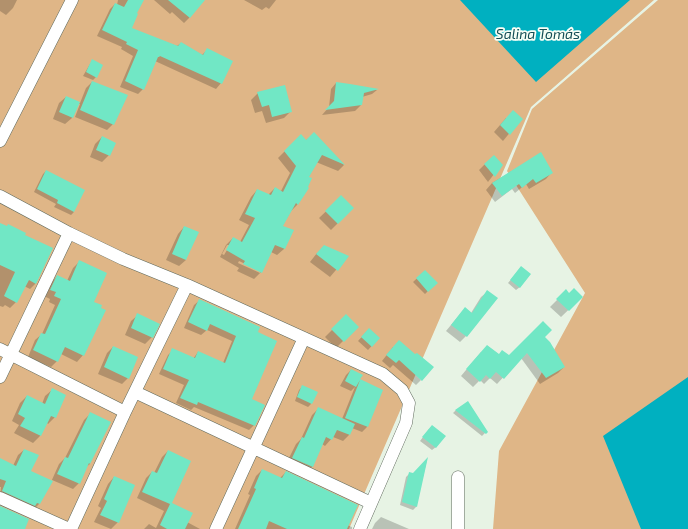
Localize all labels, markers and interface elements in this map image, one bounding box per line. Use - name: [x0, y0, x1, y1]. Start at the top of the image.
- water label: Salina Tomás: [496, 26, 580, 42]

